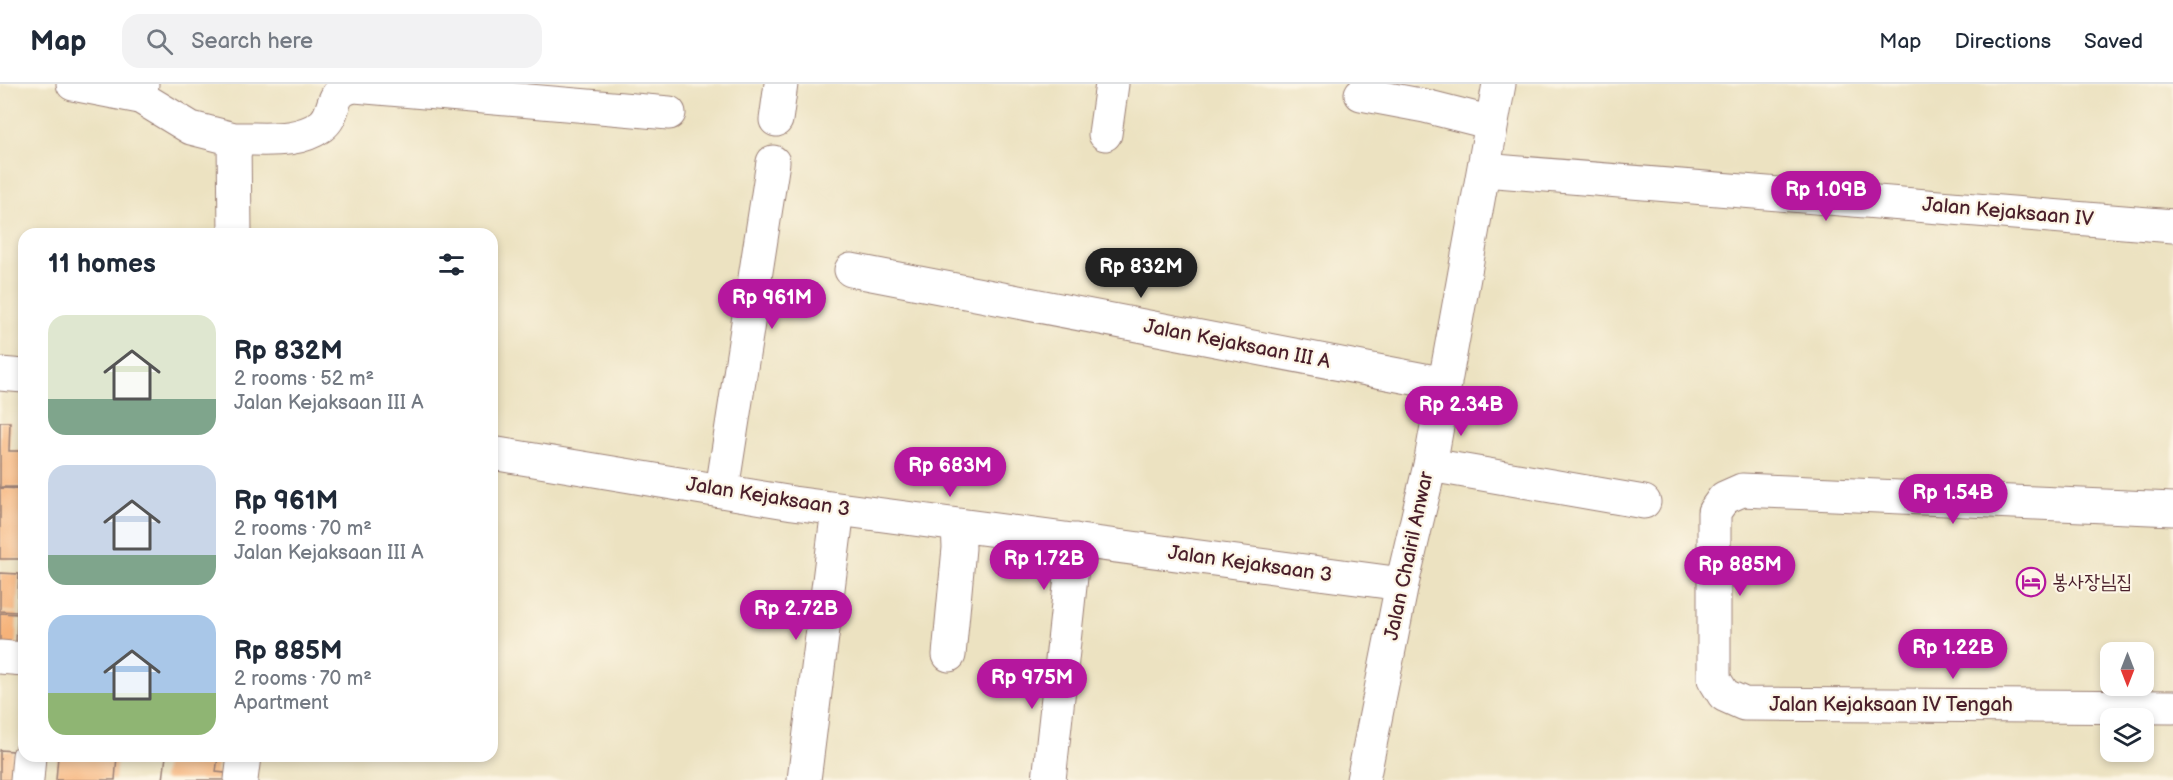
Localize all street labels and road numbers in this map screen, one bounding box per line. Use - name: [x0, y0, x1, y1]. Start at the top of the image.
- street label: Jalan Kejaksaan IV: [1921, 193, 2095, 231]
- street label: Jalan Kejaksaan III A: [1142, 314, 1333, 374]
- street label: Jalan Chairil Anwar: [1379, 469, 1439, 643]
- street label: Jalan Kejaksaan 3: [684, 472, 852, 522]
- street label: Jalan Kejaksaan 3: [1166, 541, 1334, 587]
- street label: Jalan Kejaksaan IV Tengah: [1769, 693, 2013, 717]

